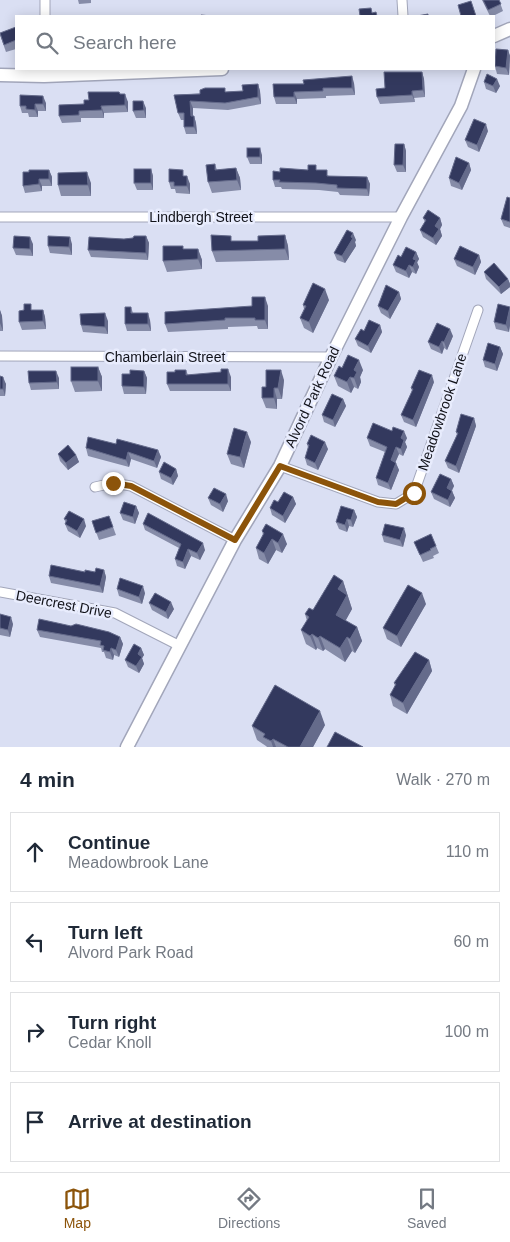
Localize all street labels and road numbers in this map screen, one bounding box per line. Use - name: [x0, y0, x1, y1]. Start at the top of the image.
- street label: Lindbergh Street: [149, 209, 253, 225]
- street label: Alvord Park Road: [282, 344, 342, 450]
- street label: Chamberlain Street: [105, 349, 225, 365]
- street label: Meadowbrook Lane: [414, 351, 470, 473]
- street label: Deercrest Drive: [15, 587, 113, 621]

